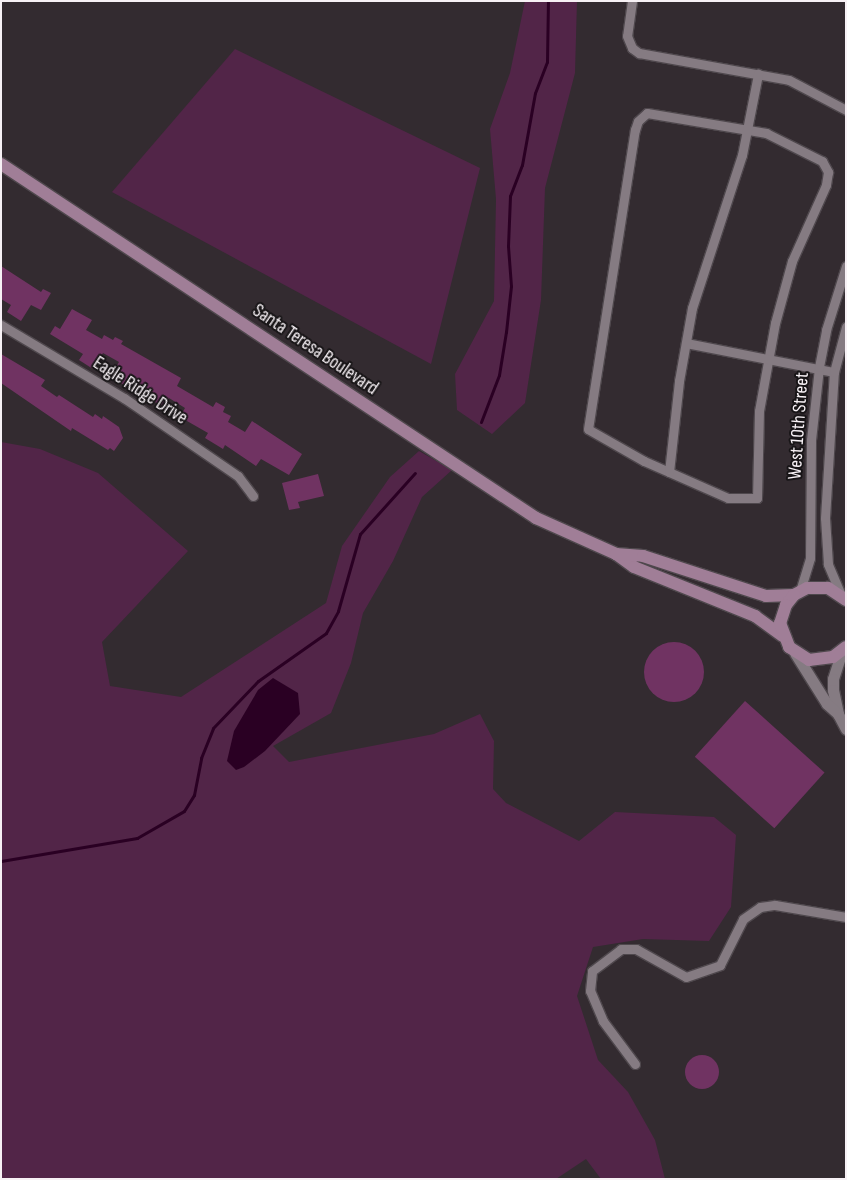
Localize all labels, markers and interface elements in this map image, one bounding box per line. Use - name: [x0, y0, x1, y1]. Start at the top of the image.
- street label: Santa Teresa Boulevard: [248, 300, 382, 400]
- street label: Eagle Ridge Drive: [88, 352, 192, 430]
- street label: West 10th Street: [784, 372, 814, 480]

